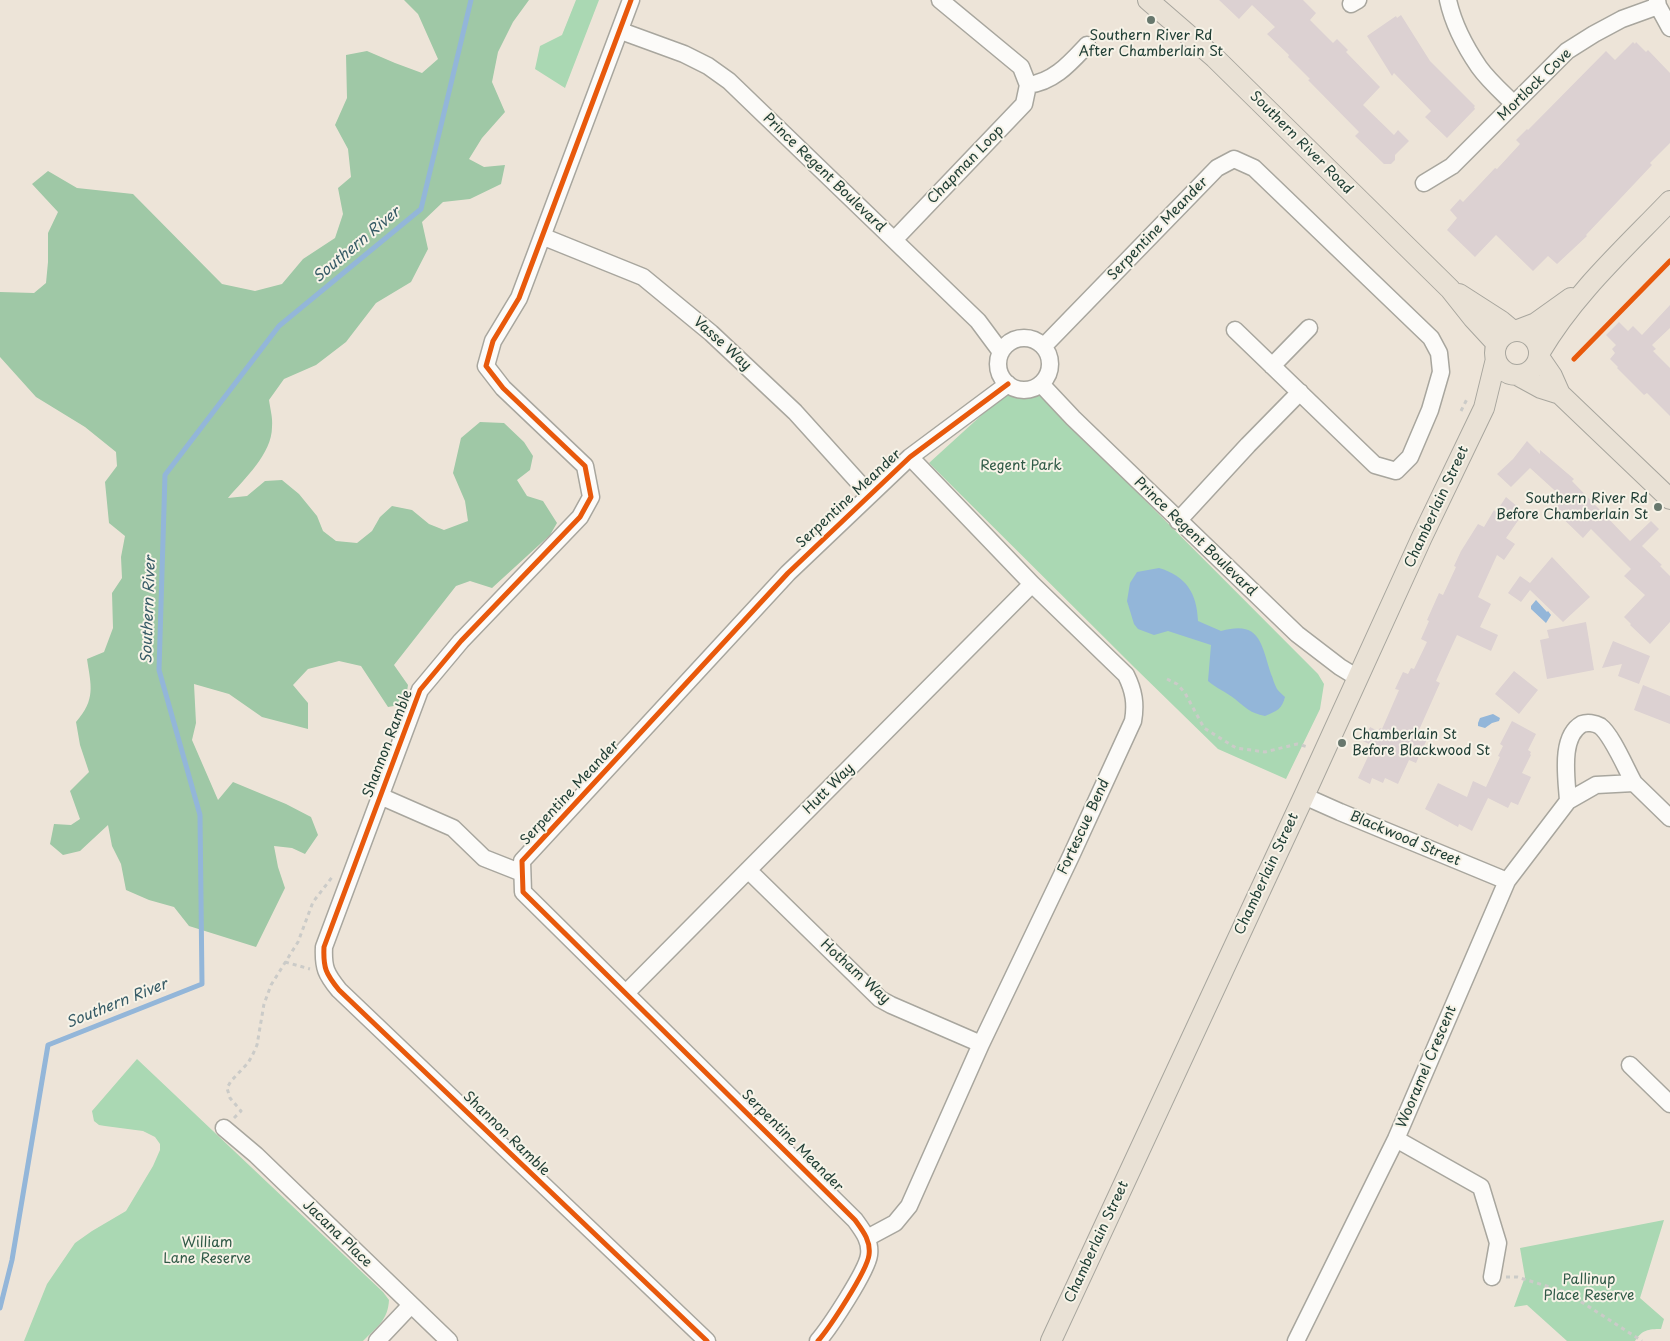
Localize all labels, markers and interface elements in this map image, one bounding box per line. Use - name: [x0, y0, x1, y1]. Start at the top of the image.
- marker: Southern River Rd After Chamberlain St: [1145, 14, 1157, 26]
- place label: Southern River Rd After Chamberlain St: [1079, 28, 1223, 60]
- street label: Mortlock Cove: [1495, 46, 1575, 124]
- street label: Southern River Road: [1246, 88, 1356, 198]
- street label: Prince Regent Boulevard: [759, 110, 889, 236]
- street label: Chapman Loop: [924, 122, 1008, 208]
- street label: Serpentine Meander: [1104, 174, 1212, 284]
- water label: Southern River: [310, 204, 404, 286]
- street label: Vasse Way: [690, 314, 754, 374]
- street label: Chamberlain Street: [1401, 443, 1473, 571]
- street label: Serpentine Meander: [793, 446, 905, 552]
- park label: Regent Park: [980, 458, 1062, 474]
- street label: Prince Regent Boulevard: [1130, 474, 1260, 600]
- place label: Southern River Rd Before Chamberlain St: [1496, 491, 1648, 524]
- marker: Southern River Rd Before Chamberlain St: [1652, 501, 1664, 513]
- water label: Southern River: [138, 556, 160, 664]
- street label: Shannon Ramble: [360, 688, 416, 800]
- place label: Chamberlain St Before Blackwood St: [1352, 727, 1490, 760]
- street label: Serpentine Meander: [517, 737, 623, 849]
- marker: Chamberlain St Before Blackwood St: [1336, 737, 1348, 749]
- street label: Hutt Way: [800, 760, 858, 818]
- street label: Fortescue Bend: [1055, 777, 1113, 877]
- street label: Blackwood Street: [1347, 808, 1463, 870]
- street label: Chamberlain Street: [1231, 810, 1303, 938]
- street label: Hotham Way: [817, 936, 893, 1008]
- water label: Southern River: [64, 976, 170, 1032]
- street label: Wooramel Crescent: [1394, 1003, 1460, 1131]
- street label: Serpentine Meander: [738, 1087, 846, 1195]
- street label: Shannon Ramble: [459, 1088, 553, 1180]
- street label: Chamberlain Street: [1061, 1178, 1133, 1306]
- street label: Jacana Place: [299, 1197, 375, 1271]
- park label: William Lane Reserve: [163, 1235, 251, 1268]
- park label: Pallinup Place Reserve: [1544, 1272, 1634, 1304]

